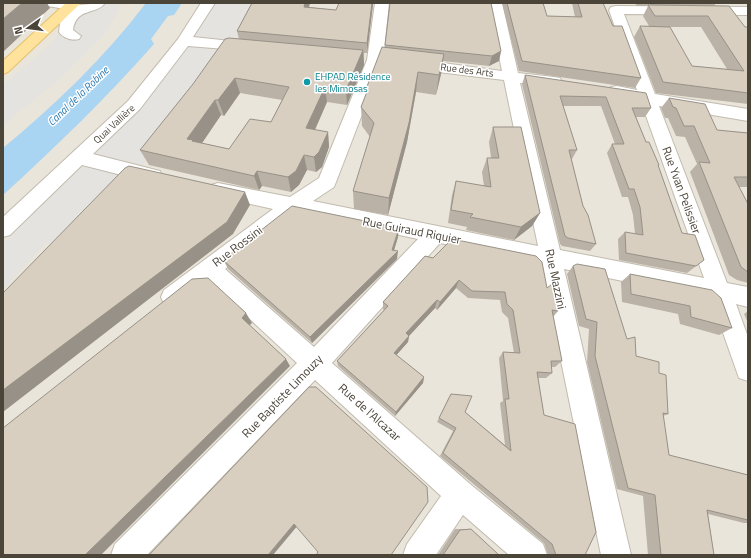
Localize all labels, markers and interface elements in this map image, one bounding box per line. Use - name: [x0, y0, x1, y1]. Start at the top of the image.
- north arrow: [8, 8, 48, 48]
- text: N: [10, 25, 27, 36]
- street label: Rue des Arts: [440, 59, 495, 81]
- water label: Canal de la Robine: [44, 62, 113, 130]
- place label: EHPAD Résidence les Mimosas: [315, 69, 391, 96]
- marker: EHPAD Résidence les Mimosas: [302, 77, 312, 87]
- street label: Quai Vallière: [90, 101, 138, 147]
- street label: Rue Yvan Pelissier: [657, 144, 707, 236]
- street label: Rue Guiraud Riquier: [361, 211, 463, 249]
- street label: Rue Rossini: [208, 221, 266, 271]
- street label: Rue Mazzini: [540, 247, 572, 311]
- street label: Rue Baptiste Limouzy: [237, 350, 327, 442]
- street label: Rue de l'Alcazar: [334, 378, 406, 446]

